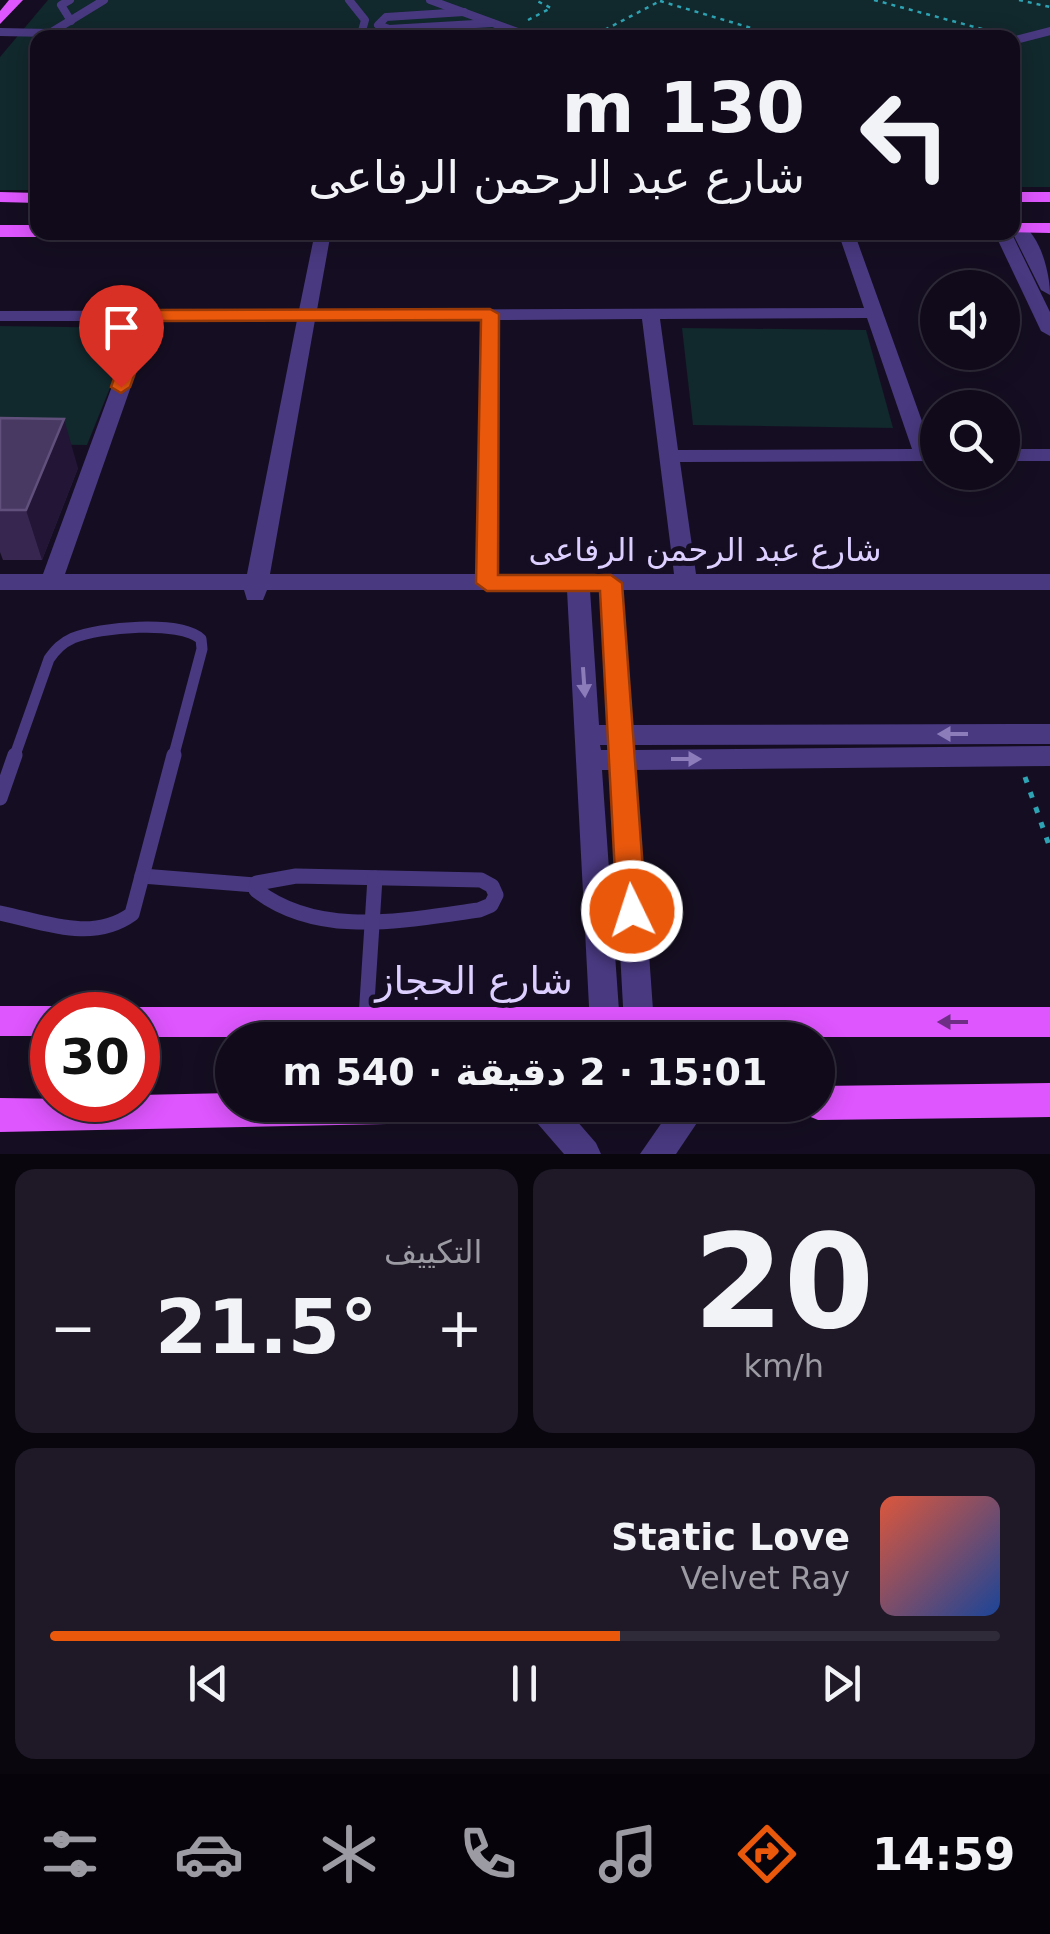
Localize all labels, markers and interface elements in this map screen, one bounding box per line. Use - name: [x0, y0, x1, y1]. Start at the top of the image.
- text: 130 m: [562, 67, 805, 149]
- icon: left: [840, 70, 970, 200]
- text: شارع عبد الرحمن الرفاعى: [308, 151, 805, 204]
- map controls: [920, 270, 1020, 490]
- button: sound: [920, 270, 1020, 370]
- pin: [79, 285, 164, 388]
- icon: arrive: [94, 300, 149, 355]
- button: search: [920, 390, 1020, 490]
- street label: شارع عبد الرحمن الرفاعى: [528, 531, 882, 569]
- one-way arrow: [576, 666, 592, 698]
- one-way arrow: [936, 726, 968, 742]
- one-way arrow: [670, 751, 702, 767]
- position arrow: [580, 859, 684, 963]
- street label: شارع الحجاز: [373, 959, 573, 1003]
- speed limit sign: 30: [30, 992, 160, 1122]
- one-way arrow: [936, 1014, 968, 1030]
- text: 15:01 · 2 دقيقة · 540 m: [283, 1050, 767, 1094]
- text: 20: [693, 1206, 874, 1358]
- text: التكييف: [384, 1233, 483, 1271]
- text: 21.5°: [155, 1283, 378, 1371]
- text: −: [50, 1296, 96, 1360]
- text: +: [436, 1296, 482, 1360]
- text: km/h: [743, 1347, 824, 1385]
- text: Static Love: [611, 1515, 850, 1559]
- text: Velvet Ray: [681, 1559, 850, 1597]
- icon: previous: [181, 1656, 236, 1711]
- icon: pause: [497, 1656, 552, 1711]
- icon: next: [814, 1656, 869, 1711]
- icon: filters: [35, 1819, 105, 1889]
- icon: car: [174, 1819, 244, 1889]
- icon: climate: [314, 1819, 384, 1889]
- icon: phone: [453, 1819, 523, 1889]
- icon: music: [593, 1819, 663, 1889]
- icon: directions: [732, 1819, 802, 1889]
- text: 14:59: [872, 1828, 1015, 1881]

